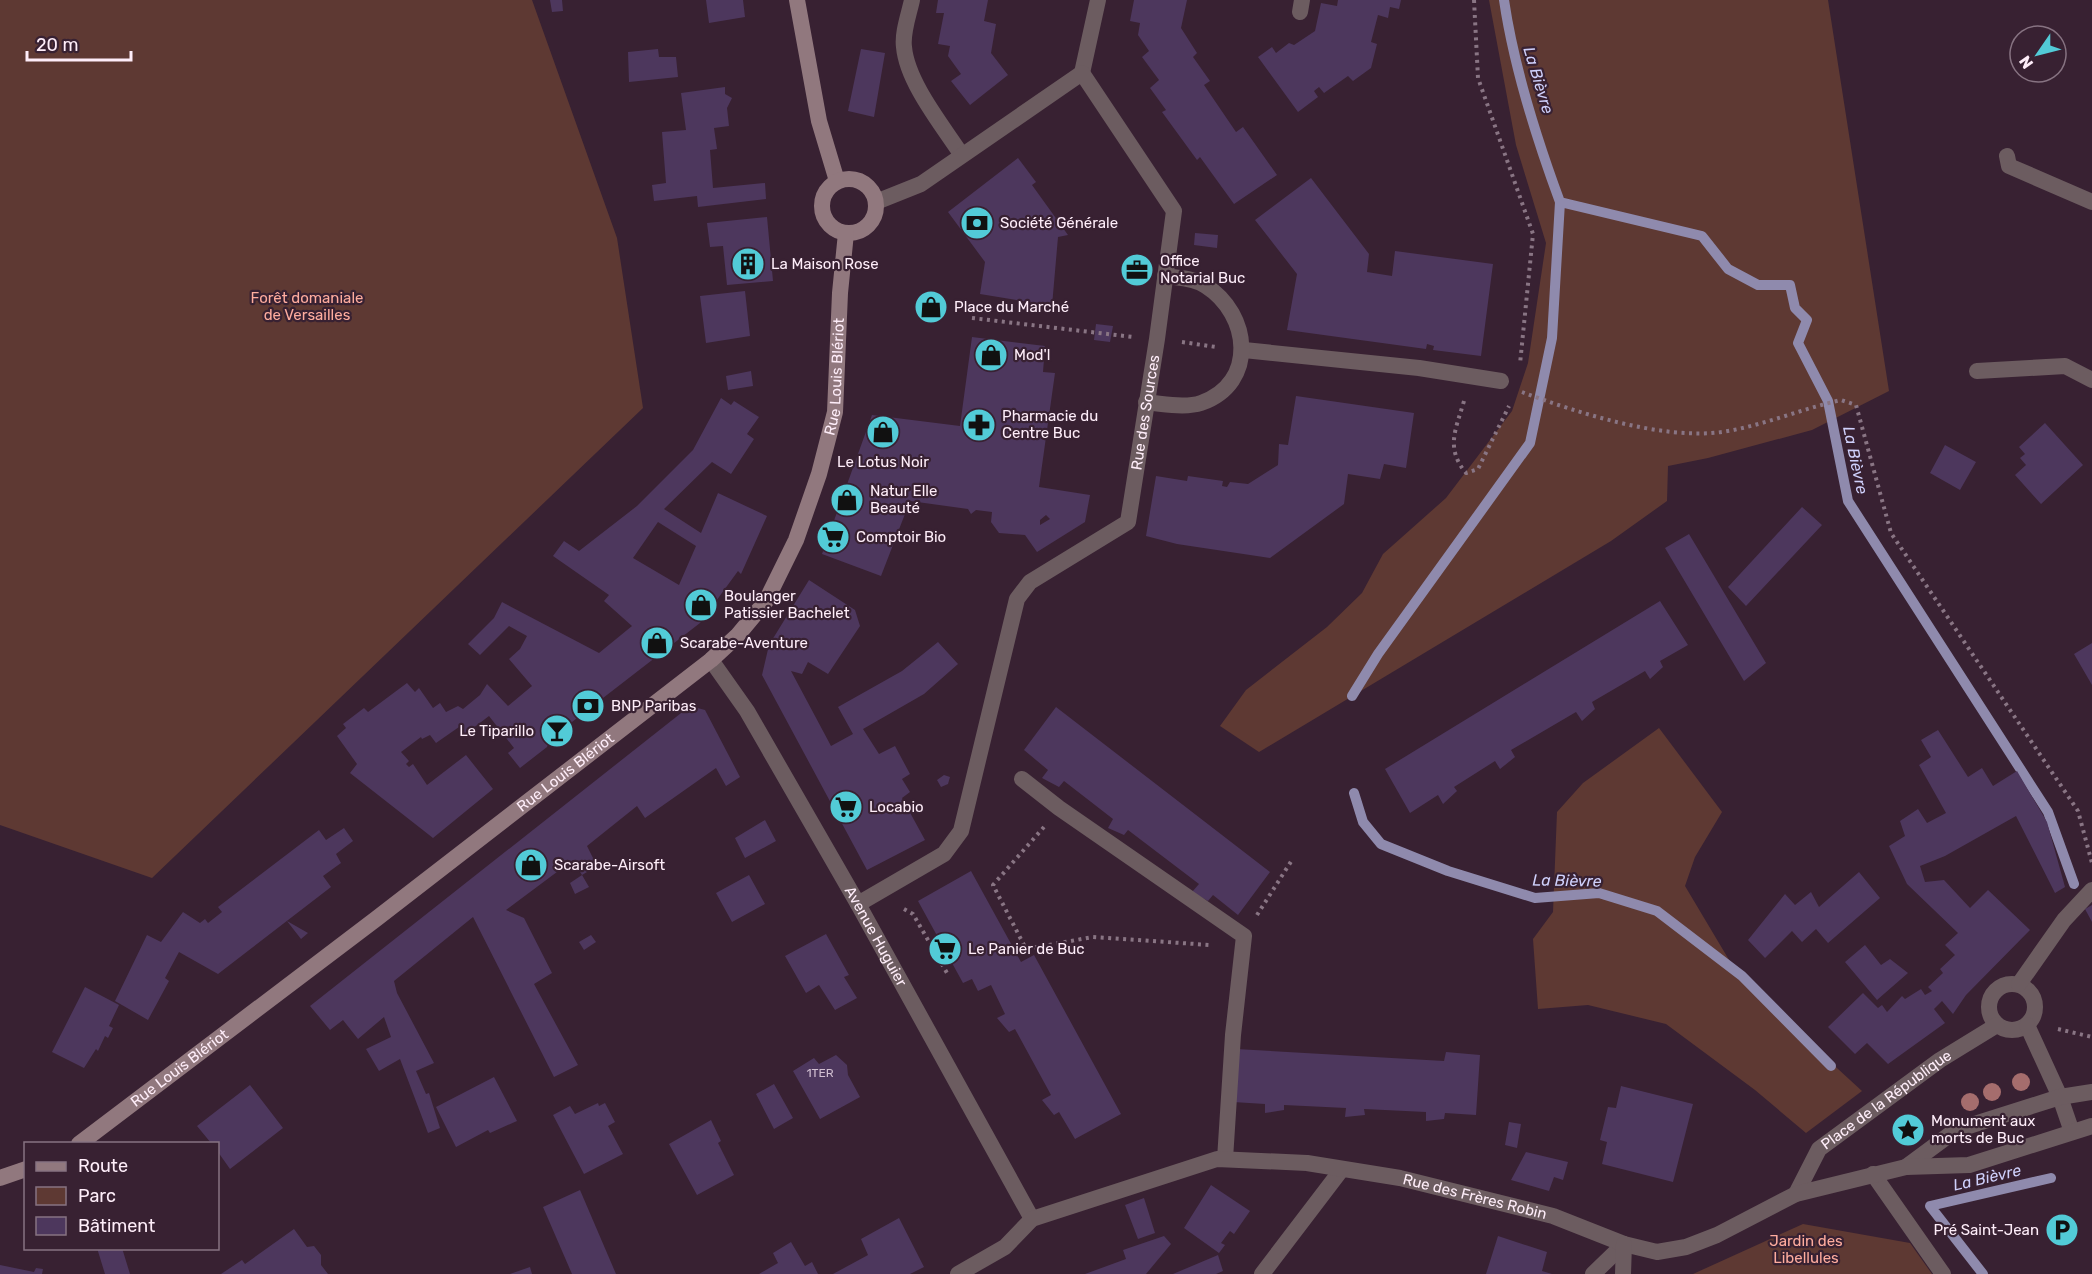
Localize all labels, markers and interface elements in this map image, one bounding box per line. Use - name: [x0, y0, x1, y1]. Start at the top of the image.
- scale bar: [27, 24, 130, 62]
- north arrow: [2008, 24, 2068, 84]
- text: 20 m: [36, 34, 78, 56]
- water label: La Bièvre: [1519, 44, 1558, 116]
- text: N: [2015, 52, 2037, 72]
- bank icon: Société Générale: [959, 205, 995, 241]
- place label: Société Générale: [1000, 214, 1118, 232]
- building icon: La Maison Rose: [730, 246, 766, 282]
- office icon: Office Notarial Buc: [1119, 252, 1155, 288]
- place label: Office Notarial Buc: [1160, 252, 1245, 287]
- place label: La Maison Rose: [771, 255, 879, 273]
- park label: Forêt domaniale de Versailles: [251, 289, 363, 324]
- shop icon: Place du Marché: [913, 289, 949, 325]
- place label: Place du Marché: [954, 298, 1069, 316]
- street label: Rue Louis Blériot: [820, 317, 848, 437]
- shop icon: Mod'l: [973, 337, 1009, 373]
- place label: Mod'l: [1014, 346, 1050, 364]
- street label: Rue des Sources: [1127, 353, 1163, 471]
- pharmacy icon: Pharmacie du Centre Buc: [961, 407, 997, 443]
- place label: Pharmacie du Centre Buc: [1002, 407, 1098, 442]
- shop icon: Le Lotus Noir: [865, 414, 901, 450]
- water label: La Bièvre: [1839, 424, 1872, 496]
- place label: Le Lotus Noir: [837, 453, 929, 471]
- shop icon: Natur Elle Beauté: [829, 482, 865, 518]
- place label: Natur Elle Beauté: [870, 482, 937, 517]
- supermarket icon: Comptoir Bio: [815, 519, 851, 555]
- place label: Comptoir Bio: [856, 528, 946, 546]
- shop icon: Boulanger Patissier Bachelet: [683, 587, 719, 623]
- place label: Boulanger Patissier Bachelet: [724, 587, 850, 622]
- shop icon: Scarabe-Aventure: [639, 625, 675, 661]
- place label: Scarabe-Aventure: [680, 634, 808, 652]
- bank icon: BNP Paribas: [570, 688, 606, 724]
- place label: BNP Paribas: [611, 697, 697, 715]
- bar icon: Le Tiparillo: [539, 713, 575, 749]
- place label: Le Tiparillo: [459, 722, 534, 740]
- street label: Rue Louis Blériot: [513, 729, 618, 816]
- supermarket icon: Locabio: [828, 789, 864, 825]
- place label: Locabio: [869, 798, 924, 816]
- shop icon: Scarabe-Airsoft: [513, 847, 549, 883]
- place label: Scarabe-Airsoft: [554, 856, 665, 874]
- water label: La Bièvre: [1532, 870, 1602, 891]
- street label: Avenue Huguier: [841, 883, 911, 990]
- supermarket icon: Le Panier de Buc: [927, 931, 963, 967]
- place label: Le Panier de Buc: [968, 940, 1085, 958]
- street label: Rue Louis Blériot: [127, 1025, 232, 1111]
- street label: Place de la République: [1818, 1046, 1955, 1153]
- house number: 1TER: [806, 1066, 834, 1080]
- place icon: Monument aux morts de Buc: [1890, 1112, 1926, 1148]
- place label: Monument aux morts de Buc: [1931, 1112, 2035, 1147]
- legend: [24, 1142, 219, 1250]
- text: Route: [78, 1155, 128, 1177]
- water label: La Bièvre: [1951, 1160, 2023, 1195]
- street label: Rue des Frères Robin: [1401, 1170, 1549, 1223]
- text: Parc: [78, 1185, 116, 1207]
- parking icon: Pré Saint-Jean: [2044, 1212, 2080, 1248]
- text: Bâtiment: [78, 1215, 155, 1237]
- place label: Pré Saint-Jean: [1933, 1221, 2039, 1239]
- park label: Jardin des Libellules: [1769, 1232, 1843, 1267]

